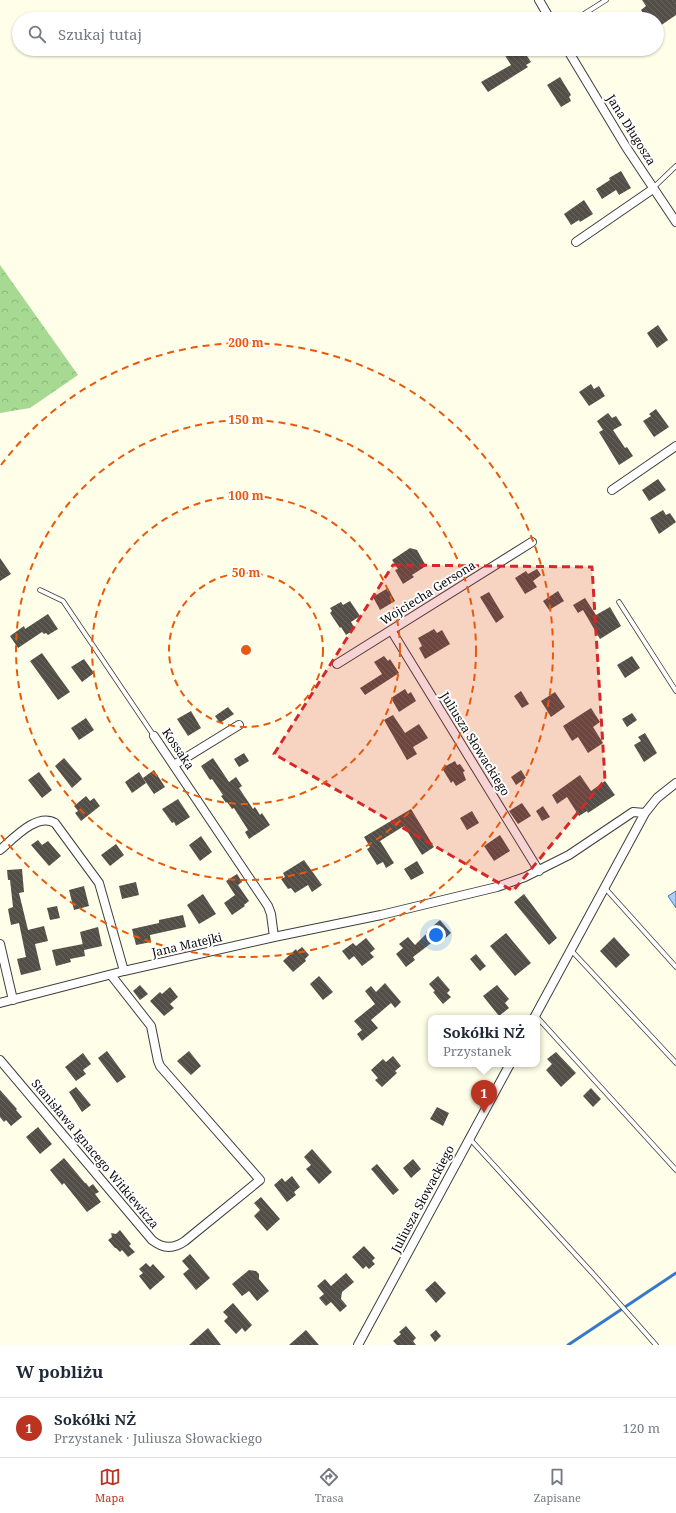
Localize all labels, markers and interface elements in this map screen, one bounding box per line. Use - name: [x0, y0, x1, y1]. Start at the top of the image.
- search box: [12, 12, 664, 56]
- icon: search: [26, 23, 48, 45]
- text: Szukaj tutaj: [58, 24, 142, 44]
- street label: Jana Długosza: [602, 90, 660, 169]
- text: 200 m: [228, 334, 264, 351]
- text: 150 m: [228, 411, 264, 428]
- text: 100 m: [228, 487, 264, 504]
- street label: Wojciecha Gersona: [377, 556, 479, 629]
- text: 50 m: [232, 564, 260, 581]
- centre of rings: [239, 643, 253, 657]
- street label: Juliusza Słowackiego: [436, 688, 514, 799]
- street label: Kossaka: [158, 725, 199, 773]
- your location: [426, 925, 446, 945]
- street label: Jana Matejki: [149, 928, 224, 961]
- popup: [428, 1015, 540, 1067]
- text: Sokółki NŻ: [443, 1022, 525, 1042]
- text: Przystanek: [443, 1042, 512, 1060]
- street label: Stanisława Ignacego Witkiewicza: [28, 1075, 163, 1232]
- pin: 1: [471, 1080, 497, 1113]
- street label: Juliusza Słowackiego: [387, 1142, 458, 1256]
- text: W pobliżu: [16, 1360, 103, 1383]
- text: Sokółki NŻ: [54, 1409, 136, 1429]
- text: 1: [25, 1419, 33, 1437]
- text: 120 m: [623, 1419, 660, 1437]
- text: Przystanek · Juliusza Słowackiego: [54, 1429, 262, 1447]
- tab: Mapa: [95, 1466, 125, 1505]
- tab: Trasa: [315, 1466, 344, 1505]
- tab: Zapisane: [534, 1466, 581, 1505]

